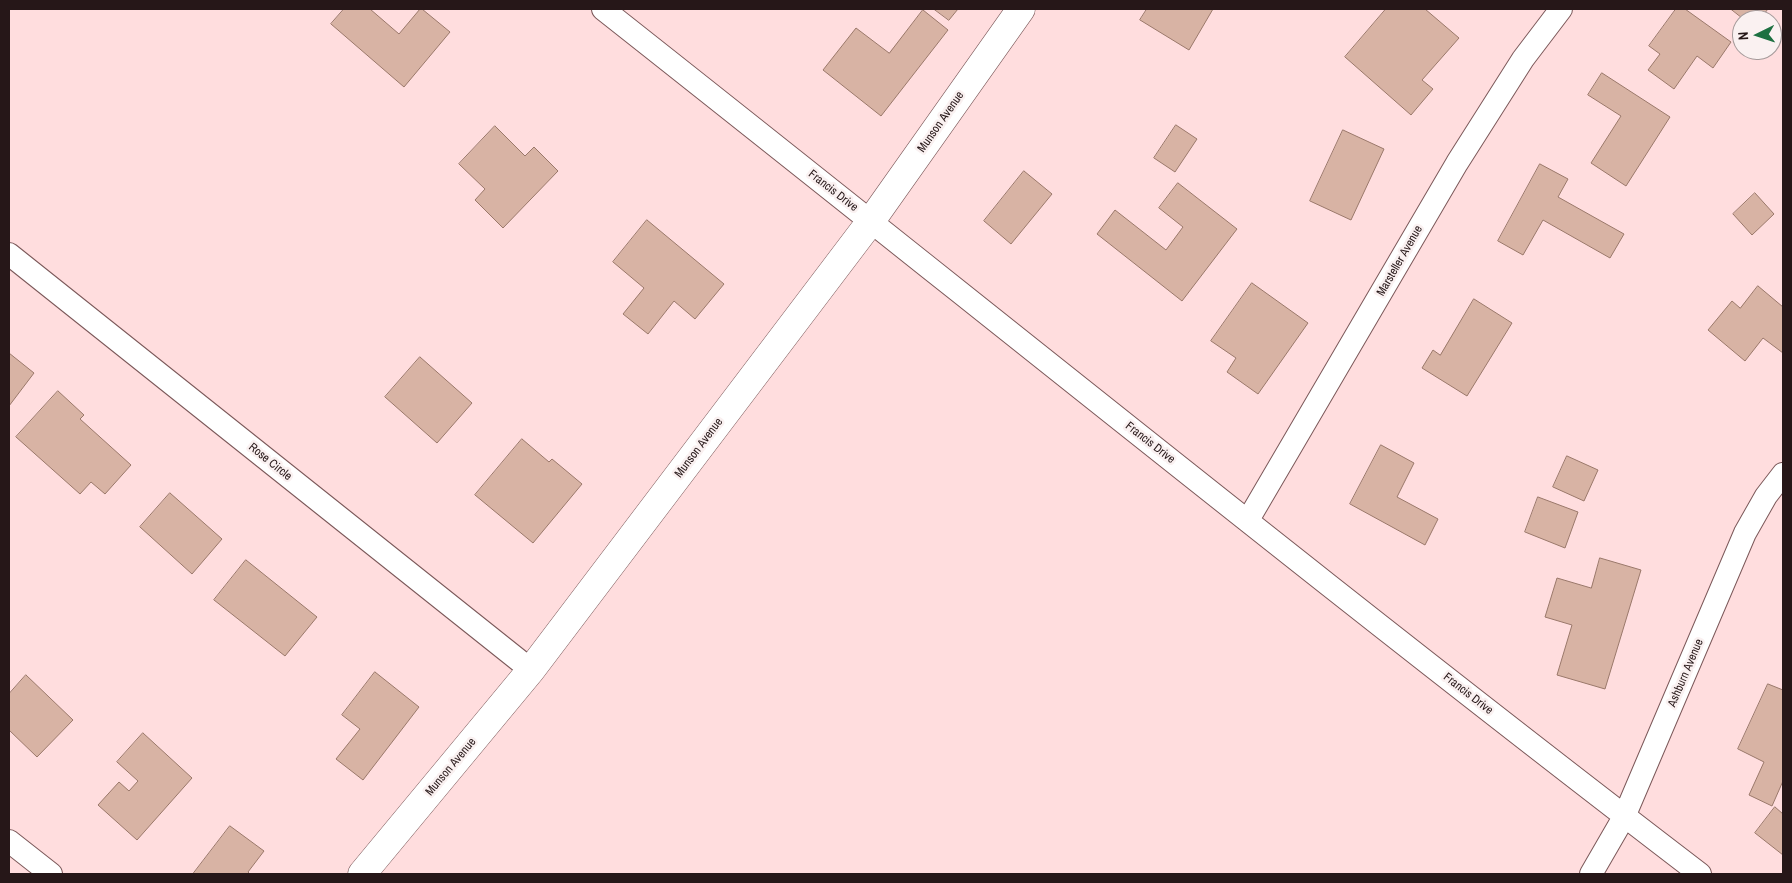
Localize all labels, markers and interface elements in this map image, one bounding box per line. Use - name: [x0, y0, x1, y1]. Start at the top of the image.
- north arrow: [1732, 10, 1782, 60]
- text: N: [1734, 31, 1752, 41]
- street label: Munson Avenue: [915, 89, 967, 155]
- street label: Francis Drive: [805, 167, 861, 215]
- street label: Marsteller Avenue: [1374, 223, 1426, 299]
- street label: Munson Avenue: [672, 415, 726, 481]
- street label: Francis Drive: [1122, 419, 1178, 467]
- street label: Rose Circle: [245, 440, 295, 484]
- street label: Ashburn Avenue: [1665, 637, 1707, 709]
- street label: Francis Drive: [1440, 670, 1496, 718]
- street label: Munson Avenue: [423, 735, 479, 799]

